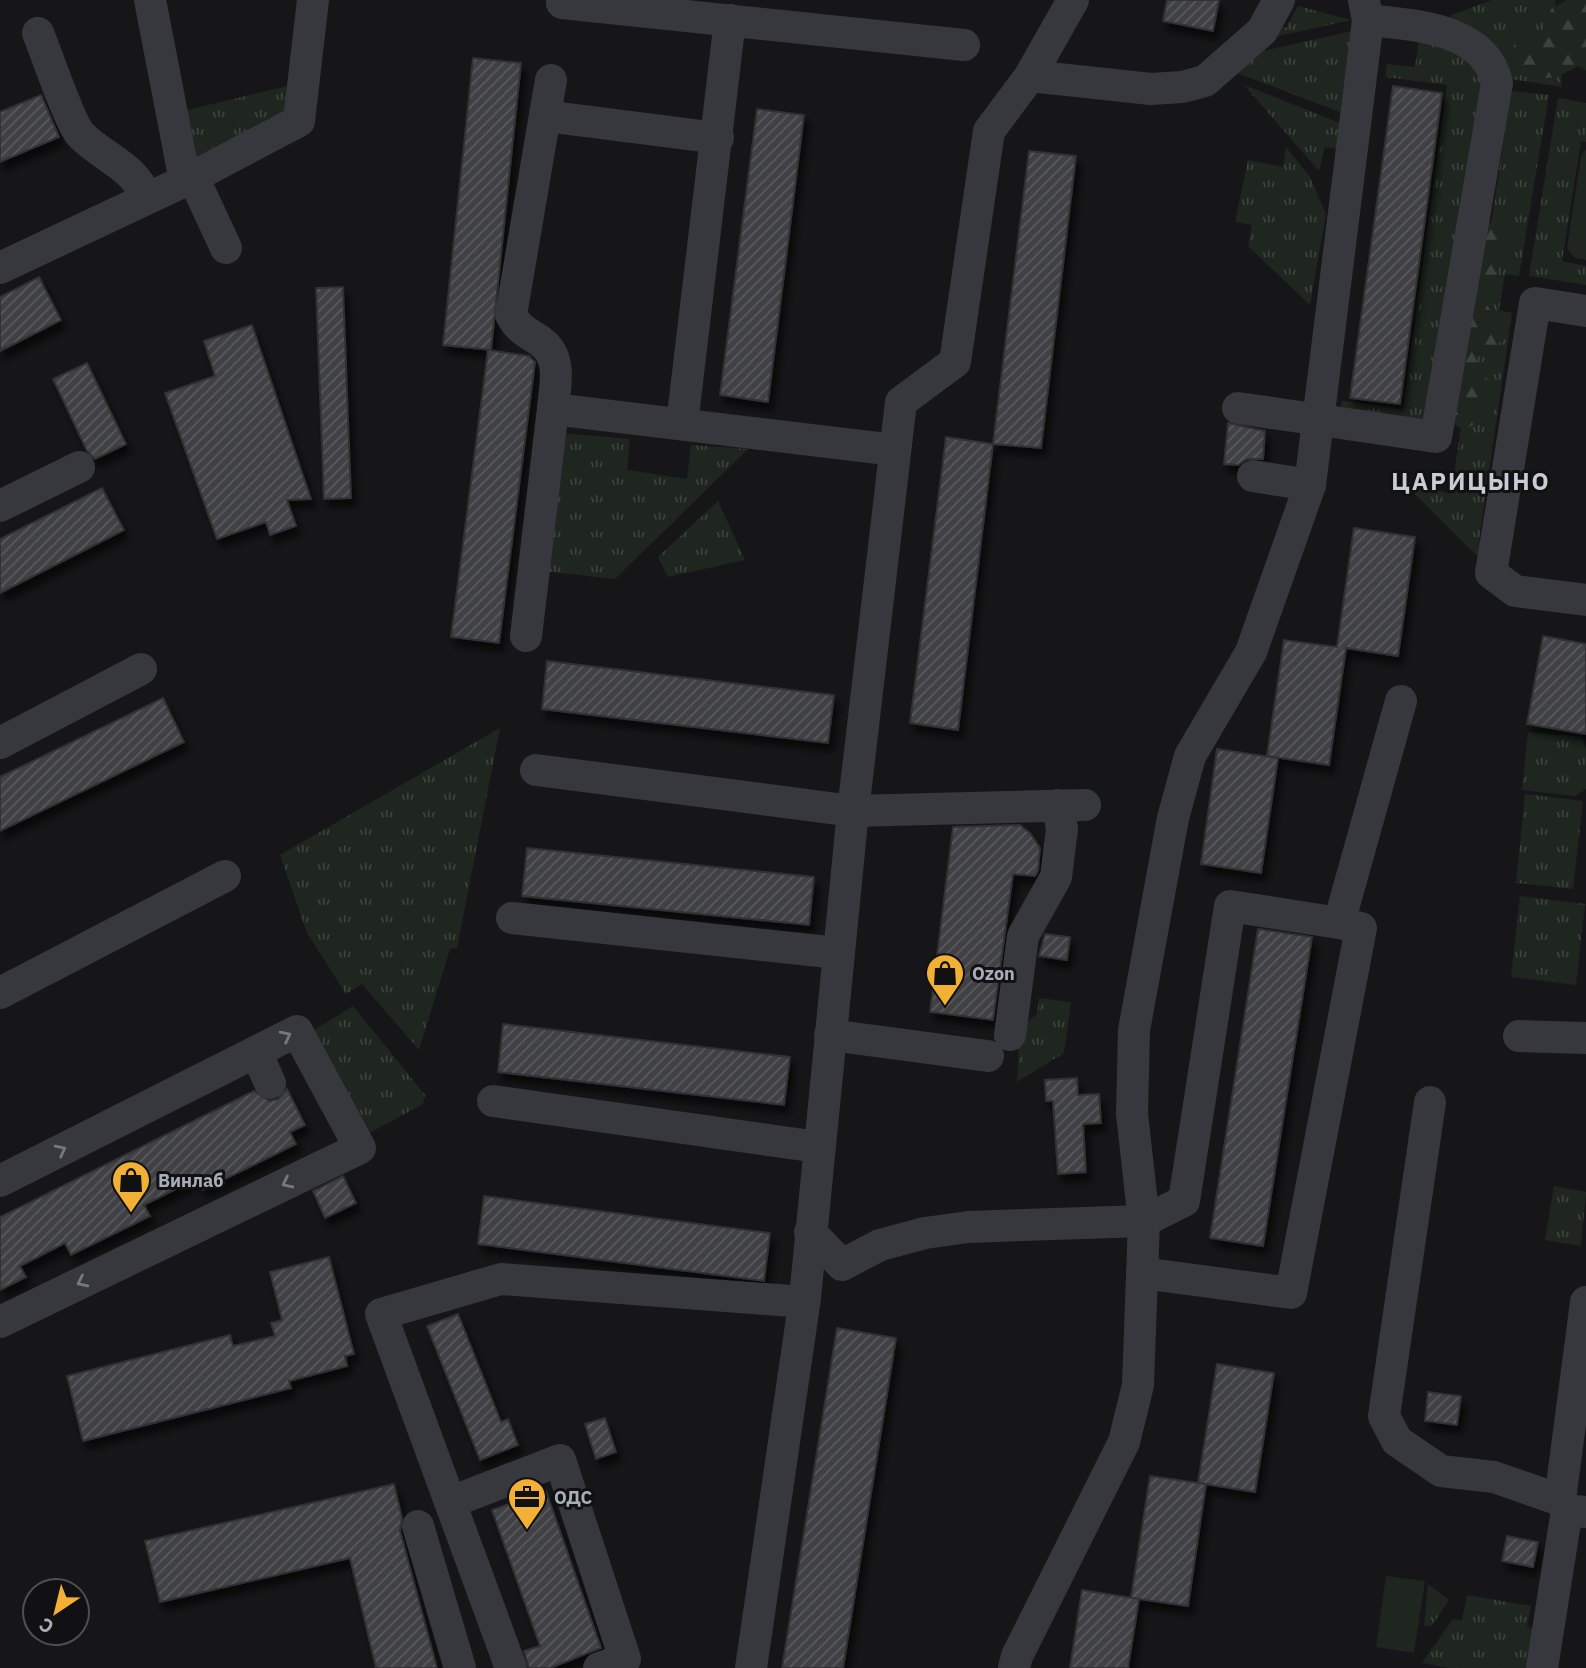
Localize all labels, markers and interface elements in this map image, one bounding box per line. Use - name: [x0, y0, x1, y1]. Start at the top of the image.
- district label: ЦАРИЦЫНО: [1391, 465, 1551, 497]
- shop icon: Ozon: [924, 952, 966, 1007]
- place label: Ozon: [972, 962, 1015, 985]
- one-way arrow: [279, 1031, 291, 1045]
- one-way arrow: [54, 1145, 66, 1159]
- shop icon: Винлаб: [110, 1159, 152, 1214]
- place label: Винлаб: [158, 1169, 223, 1192]
- one-way arrow: [282, 1175, 294, 1189]
- one-way arrow: [77, 1274, 89, 1288]
- office icon: ОДС: [506, 1476, 548, 1531]
- place label: ОДС: [554, 1486, 593, 1509]
- north arrow: [21, 1577, 91, 1647]
- text: С: [34, 1613, 58, 1639]

